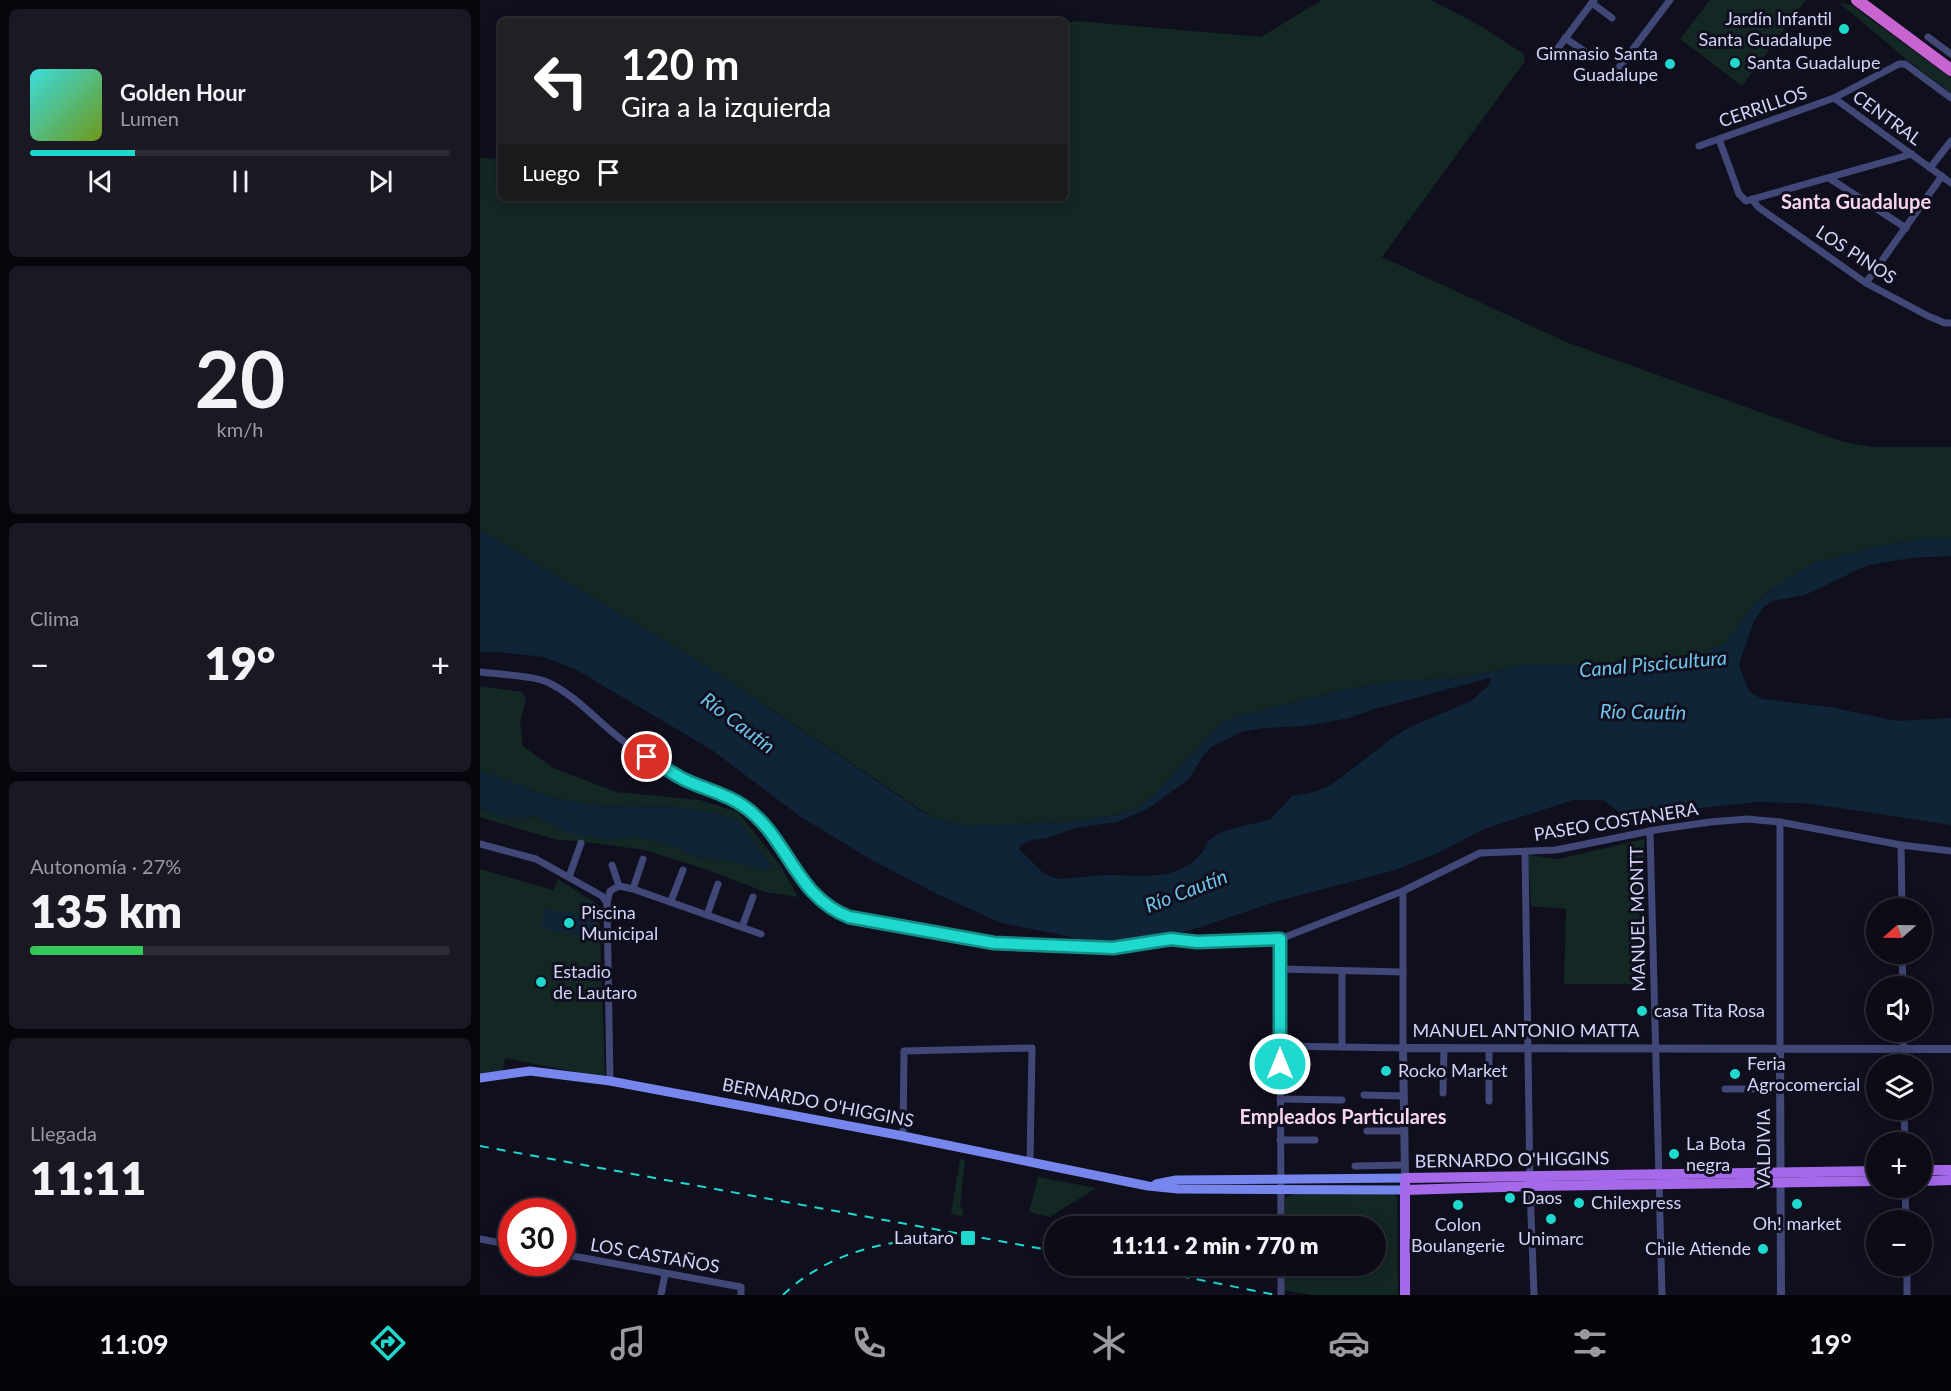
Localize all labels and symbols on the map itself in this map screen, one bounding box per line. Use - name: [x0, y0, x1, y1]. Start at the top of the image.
- place label: Jardín Infantil Santa Guadalupe: [1699, 7, 1832, 50]
- marker: Jardín Infantil Santa Guadalupe: [1837, 22, 1851, 36]
- place label: Gimnasio Santa Guadalupe: [1536, 42, 1658, 85]
- place label: Santa Guadalupe: [1747, 51, 1880, 73]
- marker: Santa Guadalupe: [1728, 56, 1742, 70]
- marker: Gimnasio Santa Guadalupe: [1663, 57, 1677, 71]
- street label: CERRILLOS: [1716, 81, 1810, 131]
- street label: CENTRAL: [1849, 85, 1926, 149]
- district label: Santa Guadalupe: [1781, 189, 1931, 213]
- street label: LOS PINOS: [1812, 220, 1901, 288]
- water label: Canal Piscicultura: [1578, 645, 1728, 681]
- water label: Río Cautín: [697, 687, 780, 758]
- water label: Río Cautín: [1600, 698, 1686, 724]
- pin: [621, 731, 672, 782]
- street label: PASEO COSTANERA: [1532, 797, 1700, 845]
- street label: MANUEL MONTT: [1625, 846, 1649, 992]
- water label: Río Cautín: [1141, 863, 1230, 917]
- north arrow: [1866, 898, 1932, 964]
- place label: Piscina Municipal: [581, 901, 658, 944]
- marker: Piscina Municipal: [562, 916, 576, 930]
- place label: Estadio de Lautaro: [553, 960, 637, 1003]
- marker: Estadio de Lautaro: [534, 975, 548, 989]
- place label: casa Tita Rosa: [1654, 999, 1765, 1021]
- marker: casa Tita Rosa: [1635, 1004, 1649, 1018]
- street label: MANUEL ANTONIO MATTA: [1413, 1019, 1640, 1041]
- position arrow: [1248, 1032, 1312, 1096]
- place label: Feria Agrocomercial: [1747, 1052, 1860, 1095]
- place label: Rocko Market: [1398, 1059, 1508, 1081]
- marker: Rocko Market: [1379, 1064, 1393, 1078]
- marker: Feria Agrocomercial: [1728, 1067, 1742, 1081]
- street label: BERNARDO O'HIGGINS: [720, 1073, 916, 1131]
- district label: Empleados Particulares: [1240, 1104, 1447, 1128]
- street label: VALDIVIA: [1752, 1108, 1774, 1189]
- place label: La Bota negra: [1686, 1132, 1746, 1175]
- street label: BERNARDO O'HIGGINS: [1414, 1146, 1610, 1172]
- marker: La Bota negra: [1667, 1147, 1681, 1161]
- place label: Daos: [1522, 1186, 1563, 1208]
- marker: Daos: [1503, 1191, 1517, 1205]
- place label: Chilexpress: [1591, 1191, 1682, 1213]
- marker: Chilexpress: [1572, 1196, 1586, 1210]
- marker: Oh! market: [1790, 1197, 1804, 1211]
- speed limit sign: 30: [498, 1198, 576, 1276]
- marker: Colon Boulangerie: [1451, 1198, 1465, 1212]
- marker: Unimarc: [1544, 1212, 1558, 1226]
- place label: Oh! market: [1753, 1212, 1842, 1234]
- place label: Colon Boulangerie: [1411, 1213, 1505, 1256]
- place label: Lautaro: [894, 1226, 954, 1248]
- place label: Unimarc: [1518, 1227, 1584, 1249]
- marker: Lautaro: [959, 1229, 977, 1247]
- street label: LOS CASTAÑOS: [589, 1233, 722, 1277]
- place label: Chile Atiende: [1645, 1237, 1751, 1259]
- marker: Chile Atiende: [1756, 1242, 1770, 1256]

